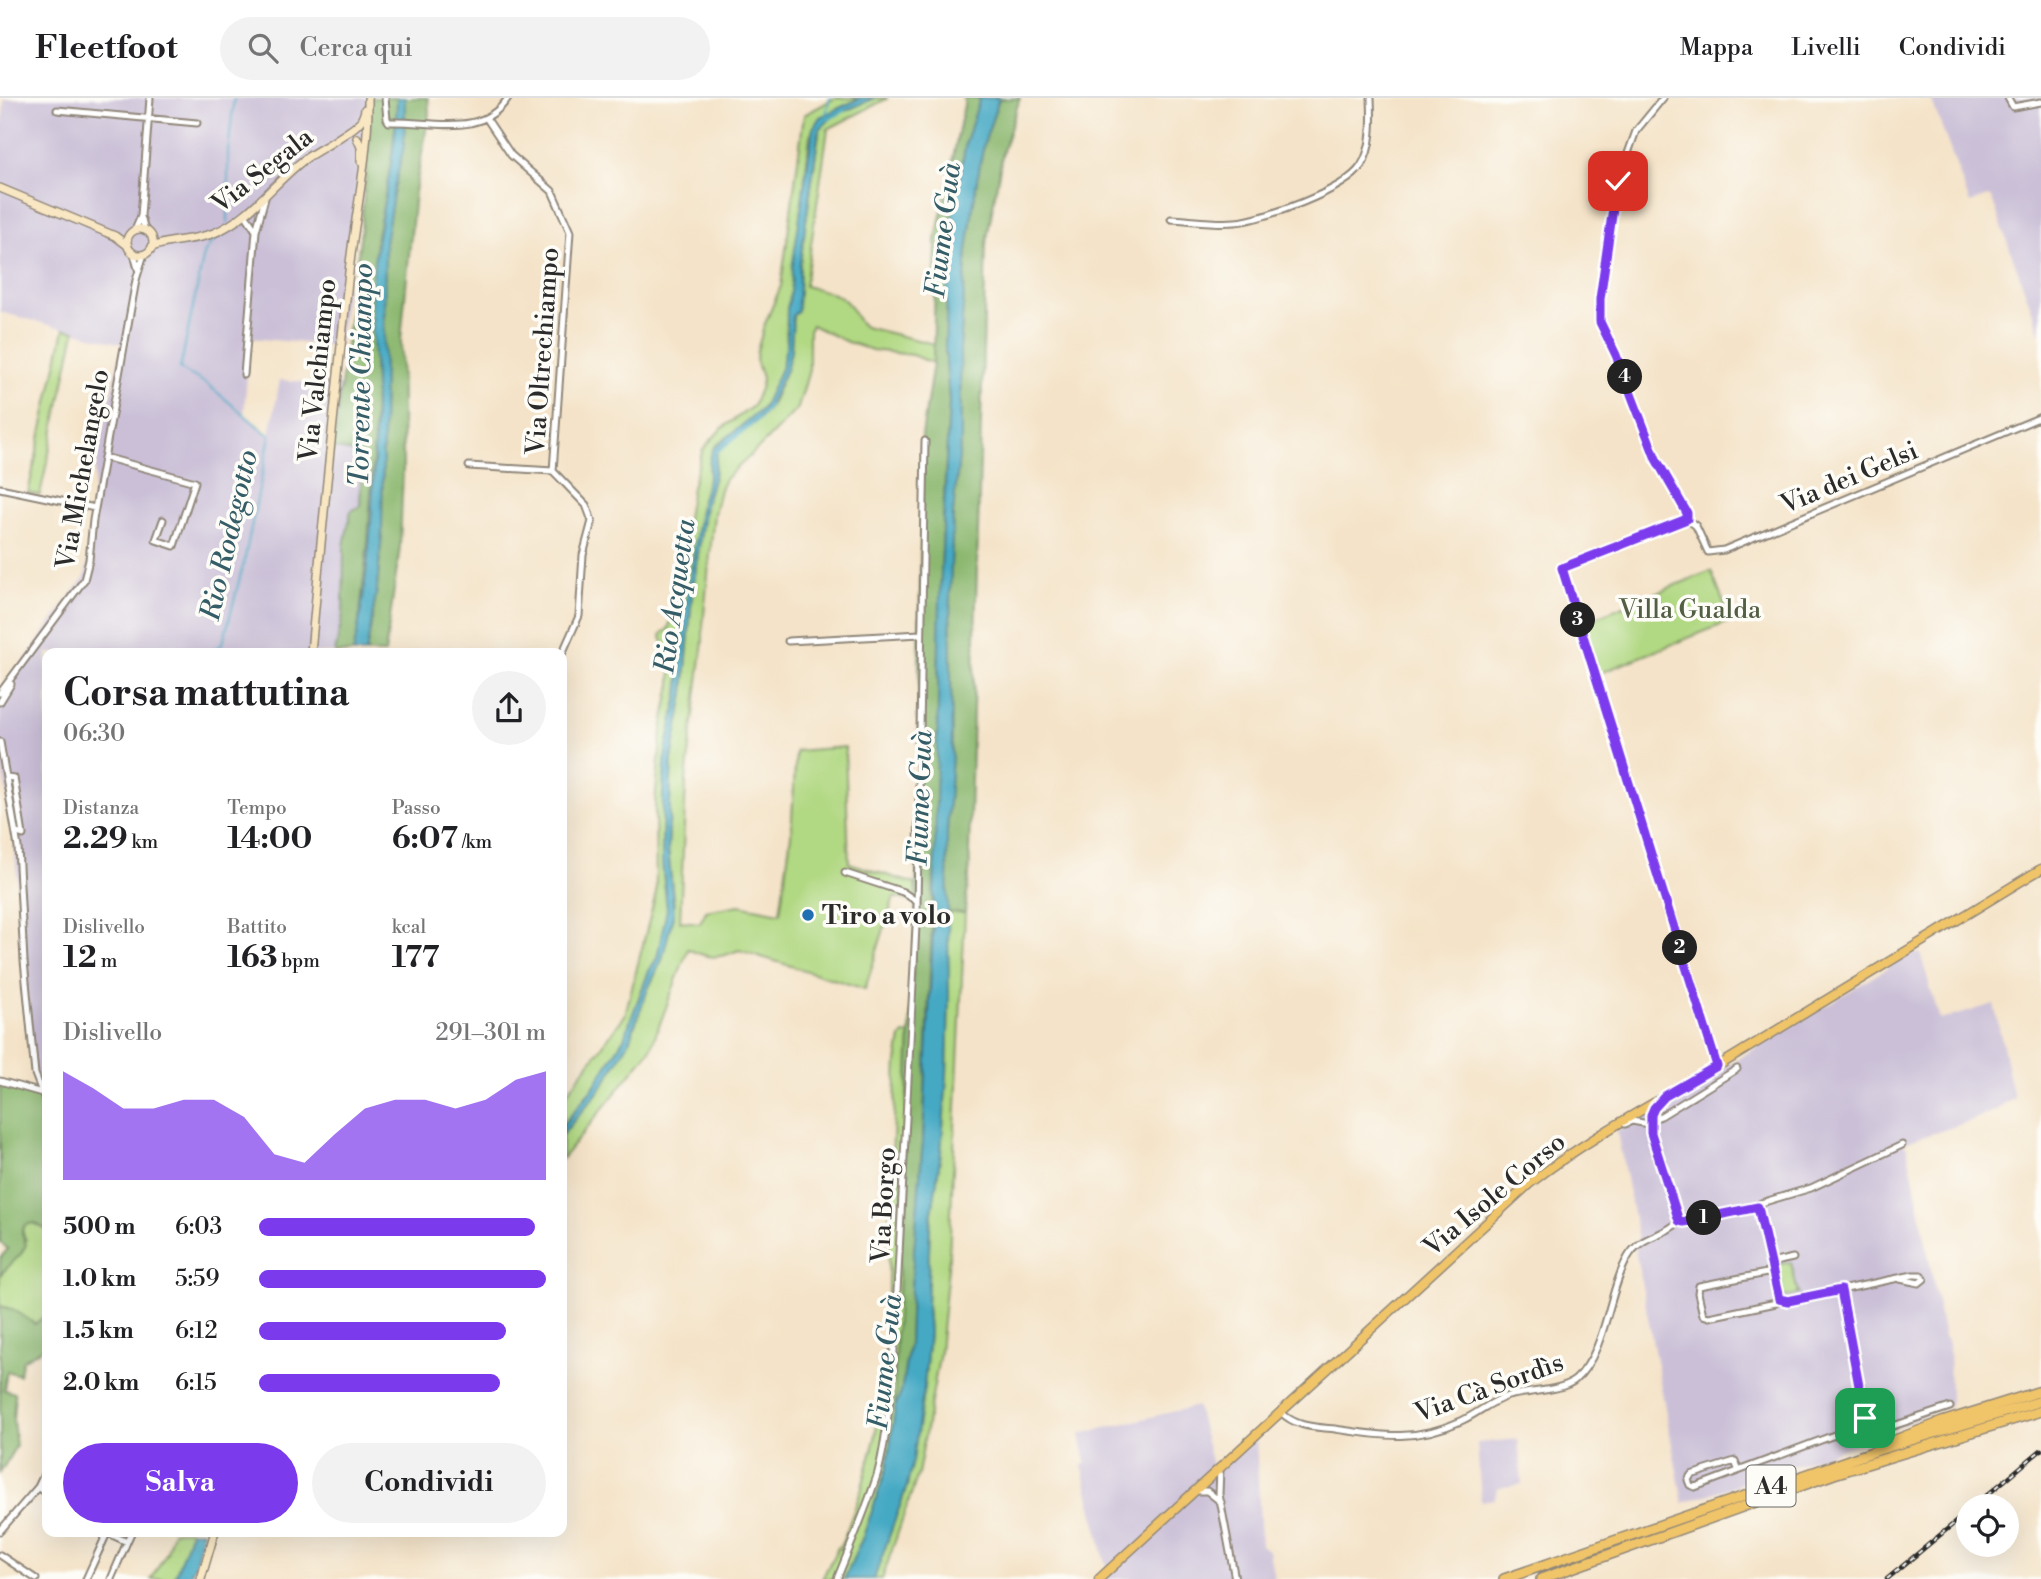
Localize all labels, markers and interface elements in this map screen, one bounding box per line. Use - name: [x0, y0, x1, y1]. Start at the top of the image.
- search box: [220, 17, 710, 80]
- text: Fleetfoot: [35, 28, 178, 69]
- icon: search: [244, 29, 282, 67]
- text: Cerca qui: [300, 32, 413, 64]
- text: Mappa: [1680, 33, 1753, 63]
- text: Livelli: [1791, 33, 1861, 63]
- text: Condividi: [1899, 33, 2006, 63]
- street label: Via Segala: [205, 121, 320, 221]
- pin: [1588, 151, 1648, 211]
- water label: Fiume Guà: [918, 160, 969, 300]
- icon: check: [1599, 162, 1637, 200]
- street label: Via Oltrechiampo: [520, 246, 566, 457]
- water label: Torrente Chiampo: [342, 263, 381, 487]
- street label: Via Valchiampo: [292, 277, 344, 464]
- pin: 4: [1608, 360, 1642, 394]
- text: 4: [1618, 364, 1631, 388]
- street label: Via Michelangelo: [49, 367, 116, 573]
- street label: Via dei Gelsi: [1775, 435, 1923, 522]
- water label: Rio Rodegotto: [193, 447, 266, 625]
- water label: Rio Acquetta: [647, 516, 704, 677]
- park label: Villa Gualda: [1618, 594, 1762, 626]
- pin: 3: [1560, 602, 1596, 638]
- text: 3: [1572, 607, 1583, 631]
- text: Corsa mattutina: [63, 670, 349, 717]
- button: share: [472, 671, 546, 745]
- text: 06:30: [63, 720, 125, 748]
- water label: Fiume Guà: [901, 729, 940, 867]
- text: Distanza: [63, 796, 139, 820]
- text: Tempo: [227, 796, 287, 820]
- text: Passo: [392, 796, 441, 820]
- text: 2.29: [63, 820, 128, 858]
- text: 14:00: [227, 820, 312, 858]
- text: 6:07: [392, 820, 458, 858]
- text: km: [128, 830, 158, 854]
- text: /km: [458, 830, 492, 854]
- place label: Tiro a volo: [822, 900, 951, 932]
- marker: Tiro a volo: [800, 907, 816, 923]
- text: Dislivello: [63, 915, 145, 939]
- text: Battito: [227, 915, 287, 939]
- text: kcal: [392, 915, 426, 939]
- pin: 2: [1662, 930, 1698, 966]
- text: 2: [1674, 935, 1685, 959]
- text: 12: [63, 939, 97, 977]
- text: 163: [227, 939, 278, 977]
- text: 177: [392, 939, 439, 977]
- text: m: [97, 949, 117, 973]
- text: bpm: [278, 949, 320, 973]
- text: Dislivello: [63, 1019, 162, 1047]
- text: 291–301 m: [435, 1019, 546, 1047]
- street label: Via Isole Corso: [1416, 1126, 1572, 1264]
- street label: Via Borgo: [865, 1146, 903, 1265]
- pin: 1: [1686, 1200, 1722, 1236]
- text: 1: [1699, 1205, 1708, 1229]
- text: 500 m: [63, 1213, 135, 1241]
- text: 6:03: [175, 1213, 222, 1241]
- text: 1.0 km: [63, 1265, 136, 1293]
- text: 5:59: [175, 1265, 219, 1293]
- water label: Fiume Guà: [861, 1292, 910, 1432]
- text: 1.5 km: [63, 1317, 134, 1345]
- text: 6:12: [175, 1317, 218, 1345]
- street label: Via Cà Sordìs: [1410, 1346, 1568, 1430]
- text: 2.0 km: [63, 1369, 139, 1397]
- text: 6:15: [175, 1369, 217, 1397]
- pin: [1835, 1388, 1895, 1448]
- icon: arrive: [1846, 1399, 1884, 1437]
- button: Salva: [63, 1443, 298, 1523]
- button: Condividi: [312, 1443, 546, 1523]
- road number: A4: [1746, 1466, 1796, 1506]
- map controls: [1956, 1494, 2019, 1557]
- button: locate: [1956, 1494, 2019, 1557]

